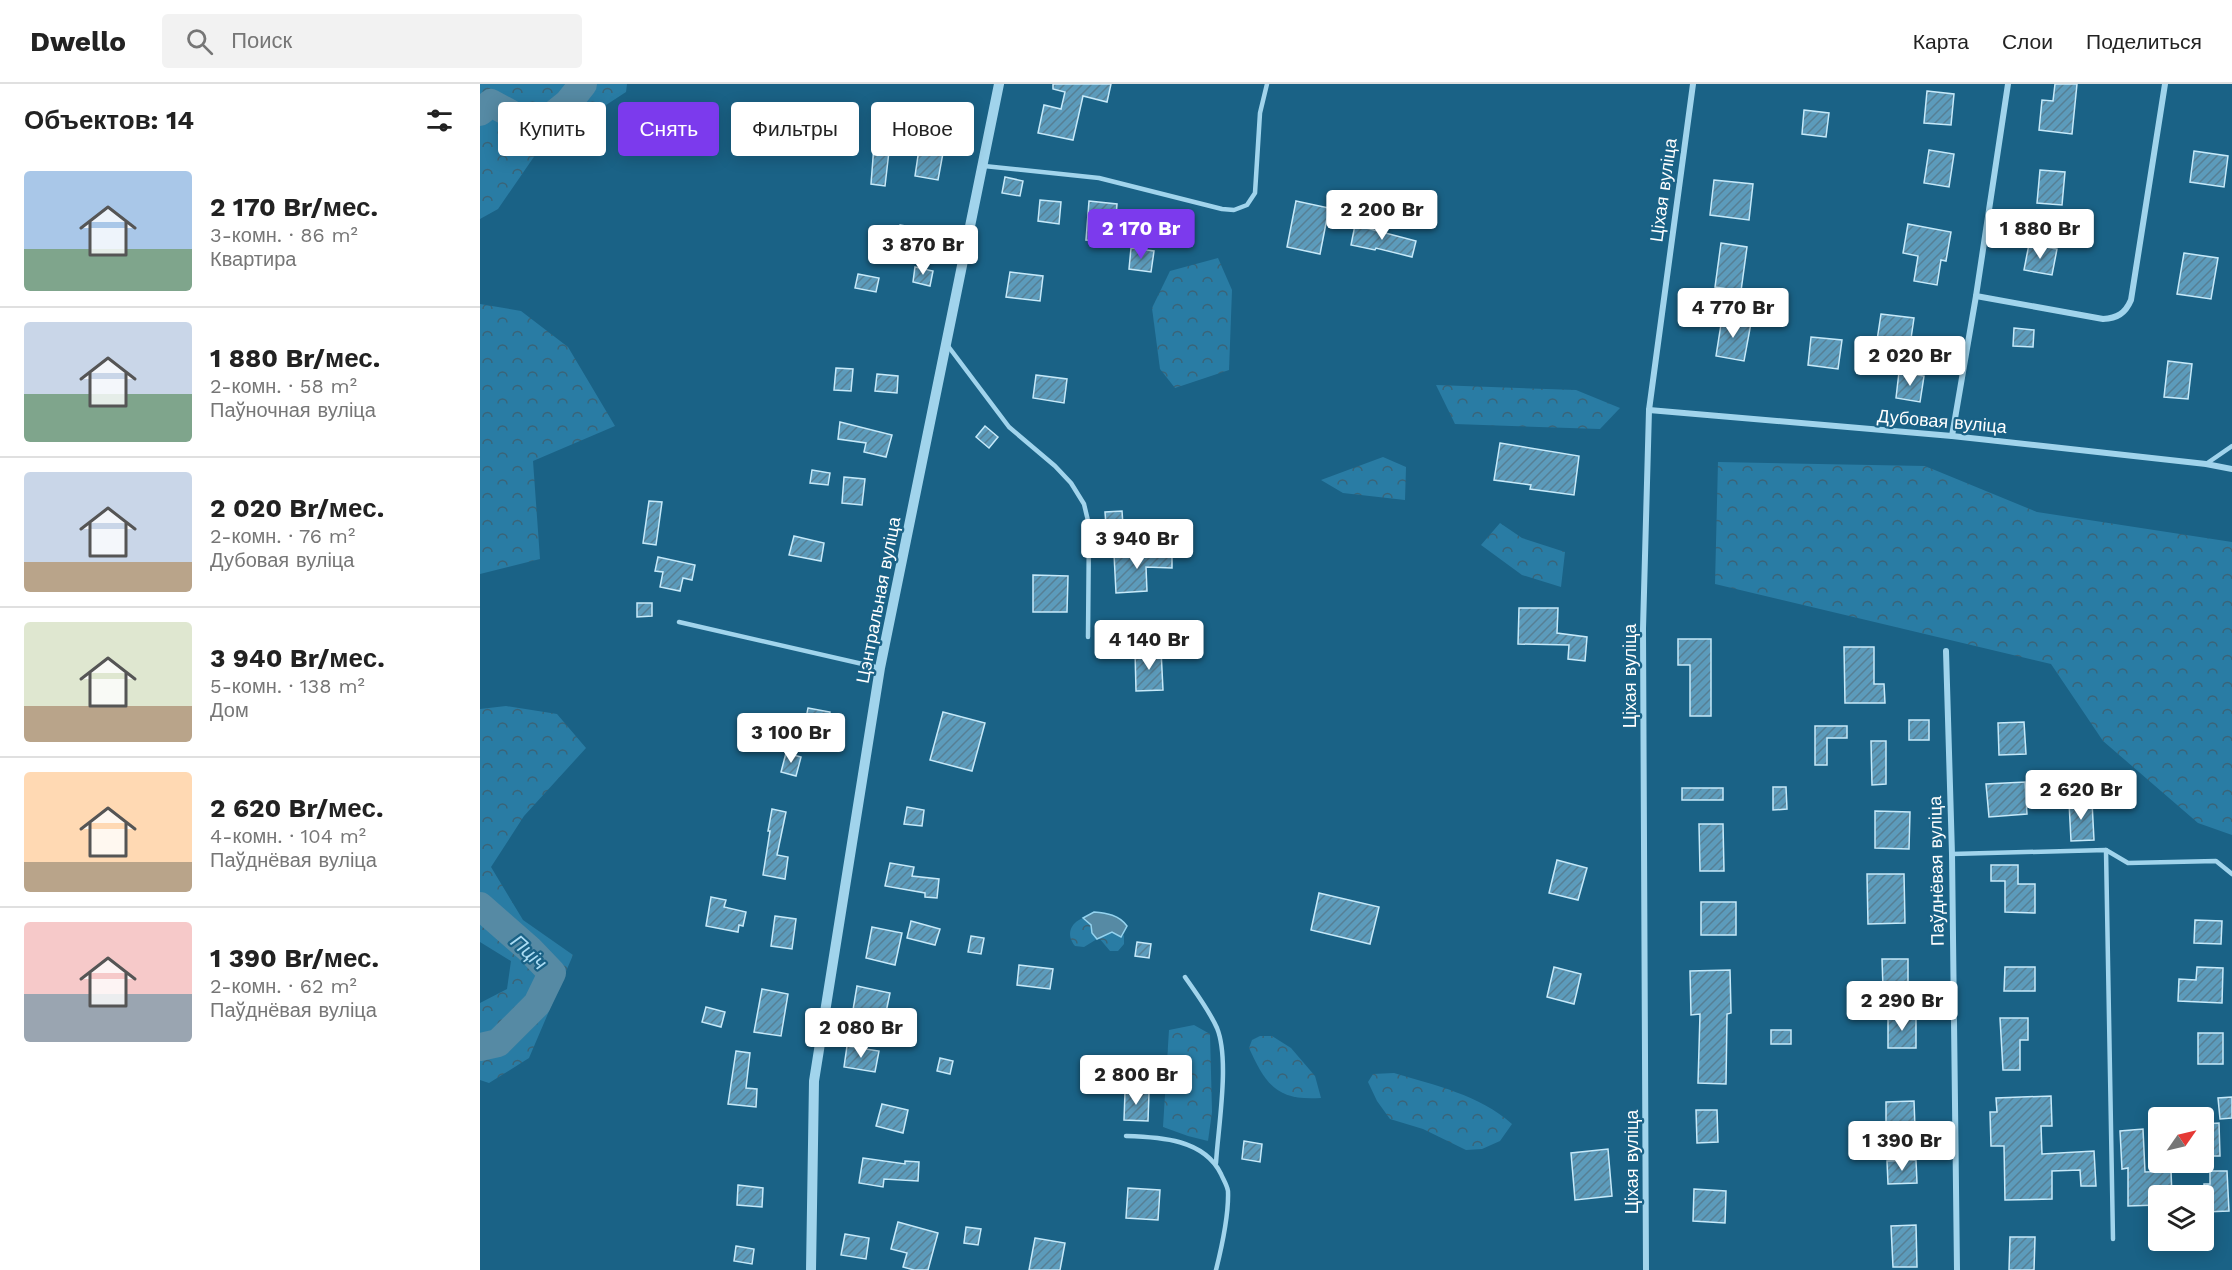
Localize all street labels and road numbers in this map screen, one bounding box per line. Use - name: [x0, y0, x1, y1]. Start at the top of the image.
- street label: Ціхая вуліца: [1645, 136, 1681, 243]
- street label: Дубовая вуліца: [1876, 405, 2009, 437]
- street label: Цэнтральная вуліца: [852, 514, 905, 685]
- street label: Ціхая вуліца: [1619, 623, 1640, 728]
- street label: Паўднёвая вуліца: [1924, 795, 1948, 946]
- street label: Ціхая вуліца: [1621, 1109, 1642, 1214]

